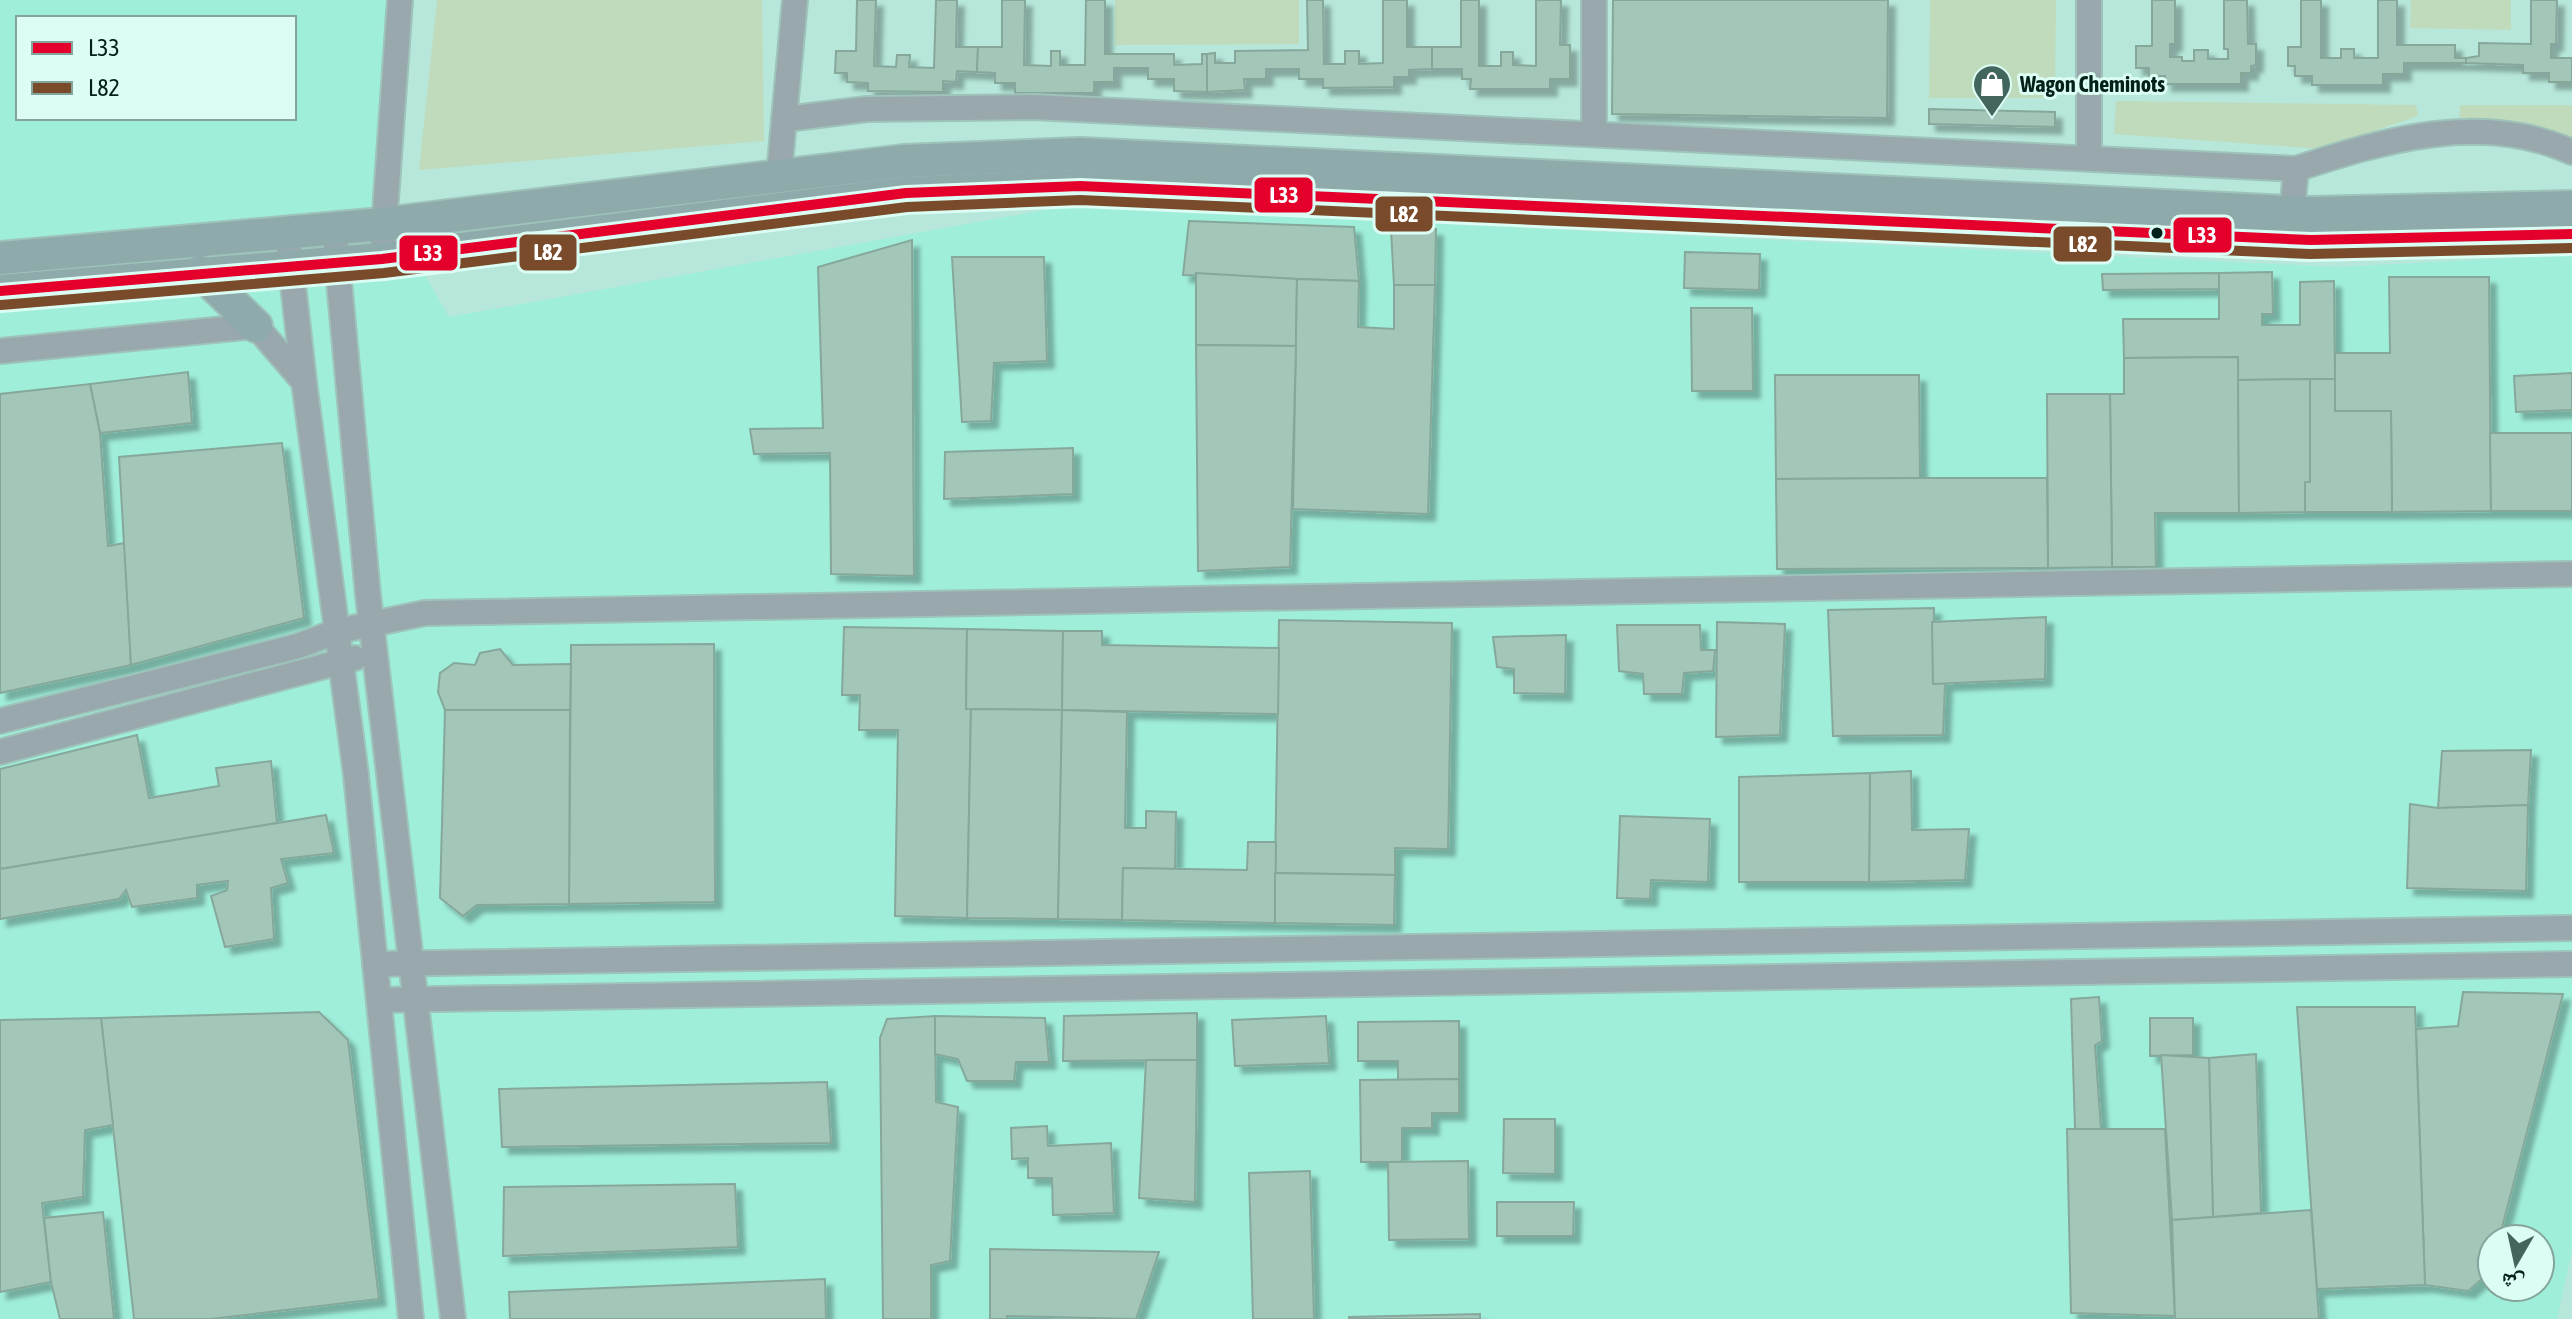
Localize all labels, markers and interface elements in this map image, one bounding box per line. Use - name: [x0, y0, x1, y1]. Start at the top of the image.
- legend: [16, 16, 296, 120]
- text: L33: [88, 34, 120, 61]
- shop icon: Wagon Cheminots: [1971, 63, 2013, 118]
- place label: Wagon Cheminots: [2019, 71, 2165, 97]
- text: L82: [88, 74, 120, 101]
- line badge: L33: [1253, 176, 1314, 214]
- text: L33: [1269, 182, 1299, 208]
- line badge: L82: [1374, 195, 1434, 233]
- text: L82: [1389, 201, 1419, 227]
- line badge: L33: [2172, 216, 2233, 254]
- text: L33: [2187, 222, 2217, 248]
- line badge: L82: [2052, 225, 2113, 263]
- unlabelled marker: [2149, 225, 2165, 241]
- text: L82: [2068, 231, 2098, 257]
- line badge: L82: [518, 233, 578, 272]
- line badge: L33: [398, 234, 459, 272]
- text: L82: [533, 239, 563, 265]
- text: L33: [413, 240, 443, 266]
- north arrow: [2476, 1223, 2556, 1303]
- text: ش: [2499, 1267, 2527, 1297]

